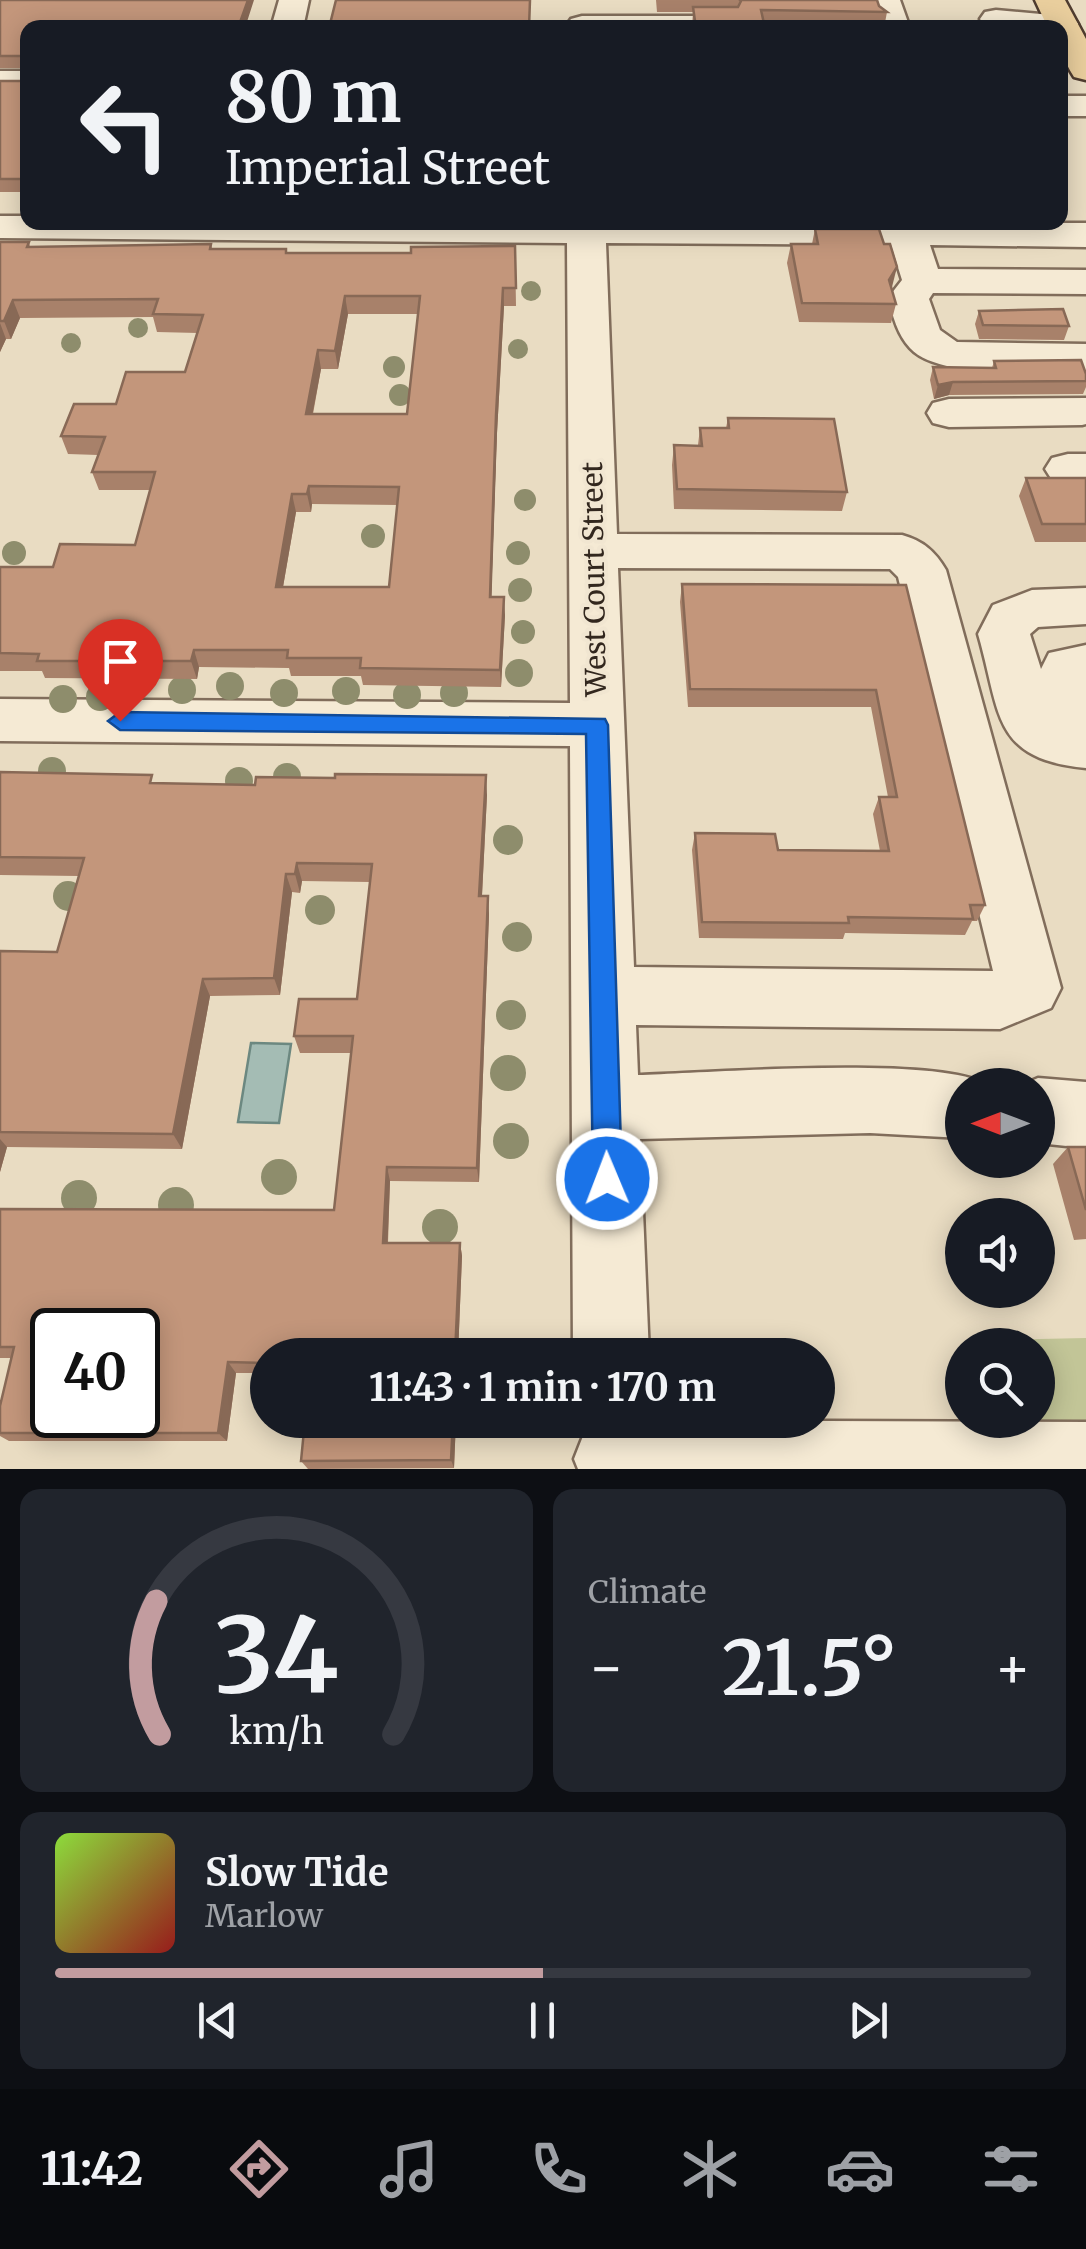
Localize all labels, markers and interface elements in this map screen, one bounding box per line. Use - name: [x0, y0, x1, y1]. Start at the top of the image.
- text: 80 m: [225, 53, 401, 141]
- icon: left: [60, 60, 190, 190]
- text: Imperial Street: [225, 140, 550, 196]
- street label: West Court Street: [574, 461, 614, 698]
- pin: [78, 619, 163, 722]
- icon: arrive: [93, 634, 148, 689]
- north arrow: [945, 1068, 1055, 1178]
- map controls: [945, 1068, 1055, 1438]
- position arrow: [555, 1127, 659, 1231]
- button: sound: [945, 1198, 1055, 1308]
- speed limit sign: 40: [30, 1308, 160, 1438]
- button: search: [945, 1328, 1055, 1438]
- text: 11:43 · 1 min · 170 m: [369, 1364, 716, 1411]
- text: Climate: [588, 1572, 706, 1612]
- text: 34: [214, 1590, 339, 1720]
- text: 21.5°: [722, 1621, 897, 1715]
- text: −: [588, 1633, 625, 1702]
- text: +: [994, 1633, 1031, 1702]
- text: km/h: [229, 1709, 324, 1754]
- text: Slow Tide: [205, 1849, 389, 1896]
- text: Marlow: [205, 1896, 323, 1936]
- icon: previous: [190, 1993, 245, 2048]
- icon: pause: [515, 1993, 570, 2048]
- icon: next: [841, 1993, 896, 2048]
- icon: directions: [224, 2134, 294, 2204]
- icon: music: [374, 2134, 444, 2204]
- icon: phone: [524, 2134, 594, 2204]
- icon: climate: [675, 2134, 745, 2204]
- icon: car: [825, 2134, 895, 2204]
- icon: filters: [976, 2134, 1046, 2204]
- text: 11:42: [40, 2141, 143, 2197]

